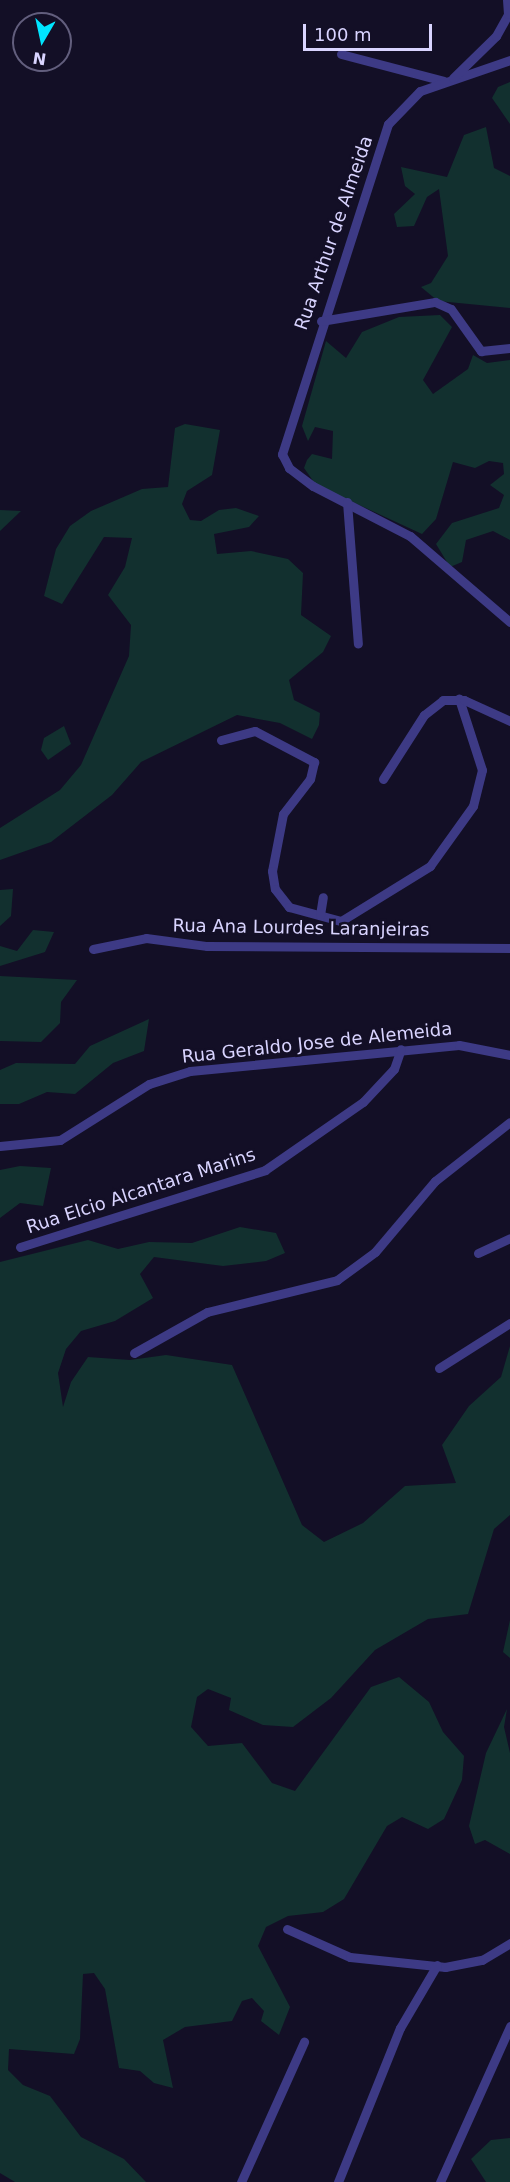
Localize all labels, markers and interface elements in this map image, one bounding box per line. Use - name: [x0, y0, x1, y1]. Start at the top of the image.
- north arrow: [12, 12, 72, 72]
- scale bar: [306, 12, 435, 50]
- text: 100 m: [314, 24, 372, 45]
- text: N: [31, 48, 48, 69]
- street label: Rua Arthur de Almeida: [291, 133, 377, 333]
- street label: Rua Ana Lourdes Laranjeiras: [172, 915, 430, 941]
- street label: Rua Geraldo Jose de Alemeida: [181, 1018, 453, 1068]
- street label: Rua Elcio Alcantara Marins: [24, 1144, 258, 1238]

